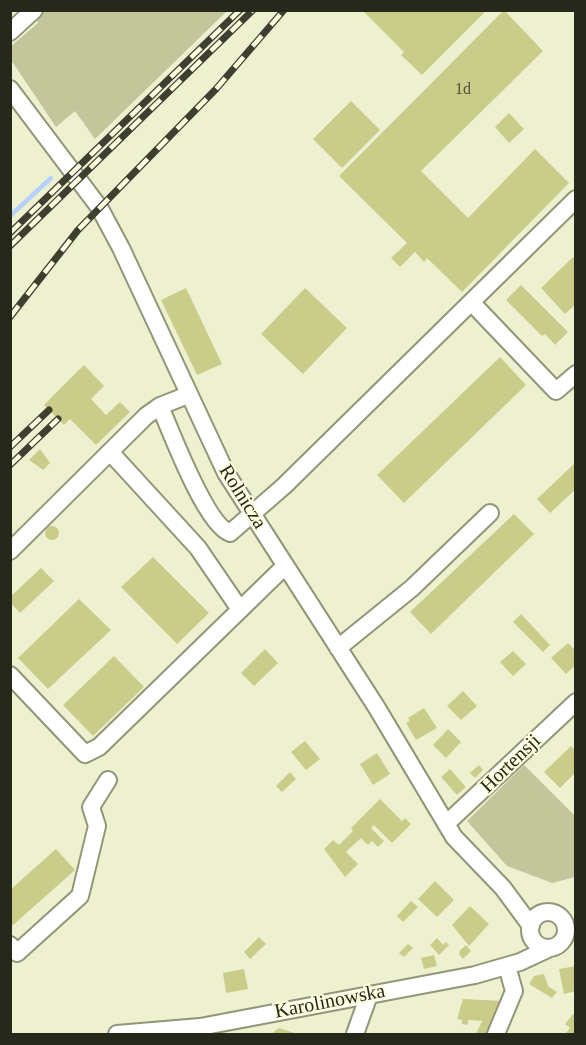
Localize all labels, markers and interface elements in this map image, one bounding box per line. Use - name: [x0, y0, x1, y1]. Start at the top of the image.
- house number: 1d: [455, 80, 471, 100]
- street label: Rolnicza: [213, 460, 271, 534]
- street label: Hortensji: [476, 730, 546, 798]
- street label: Karolinowska: [273, 980, 387, 1024]

